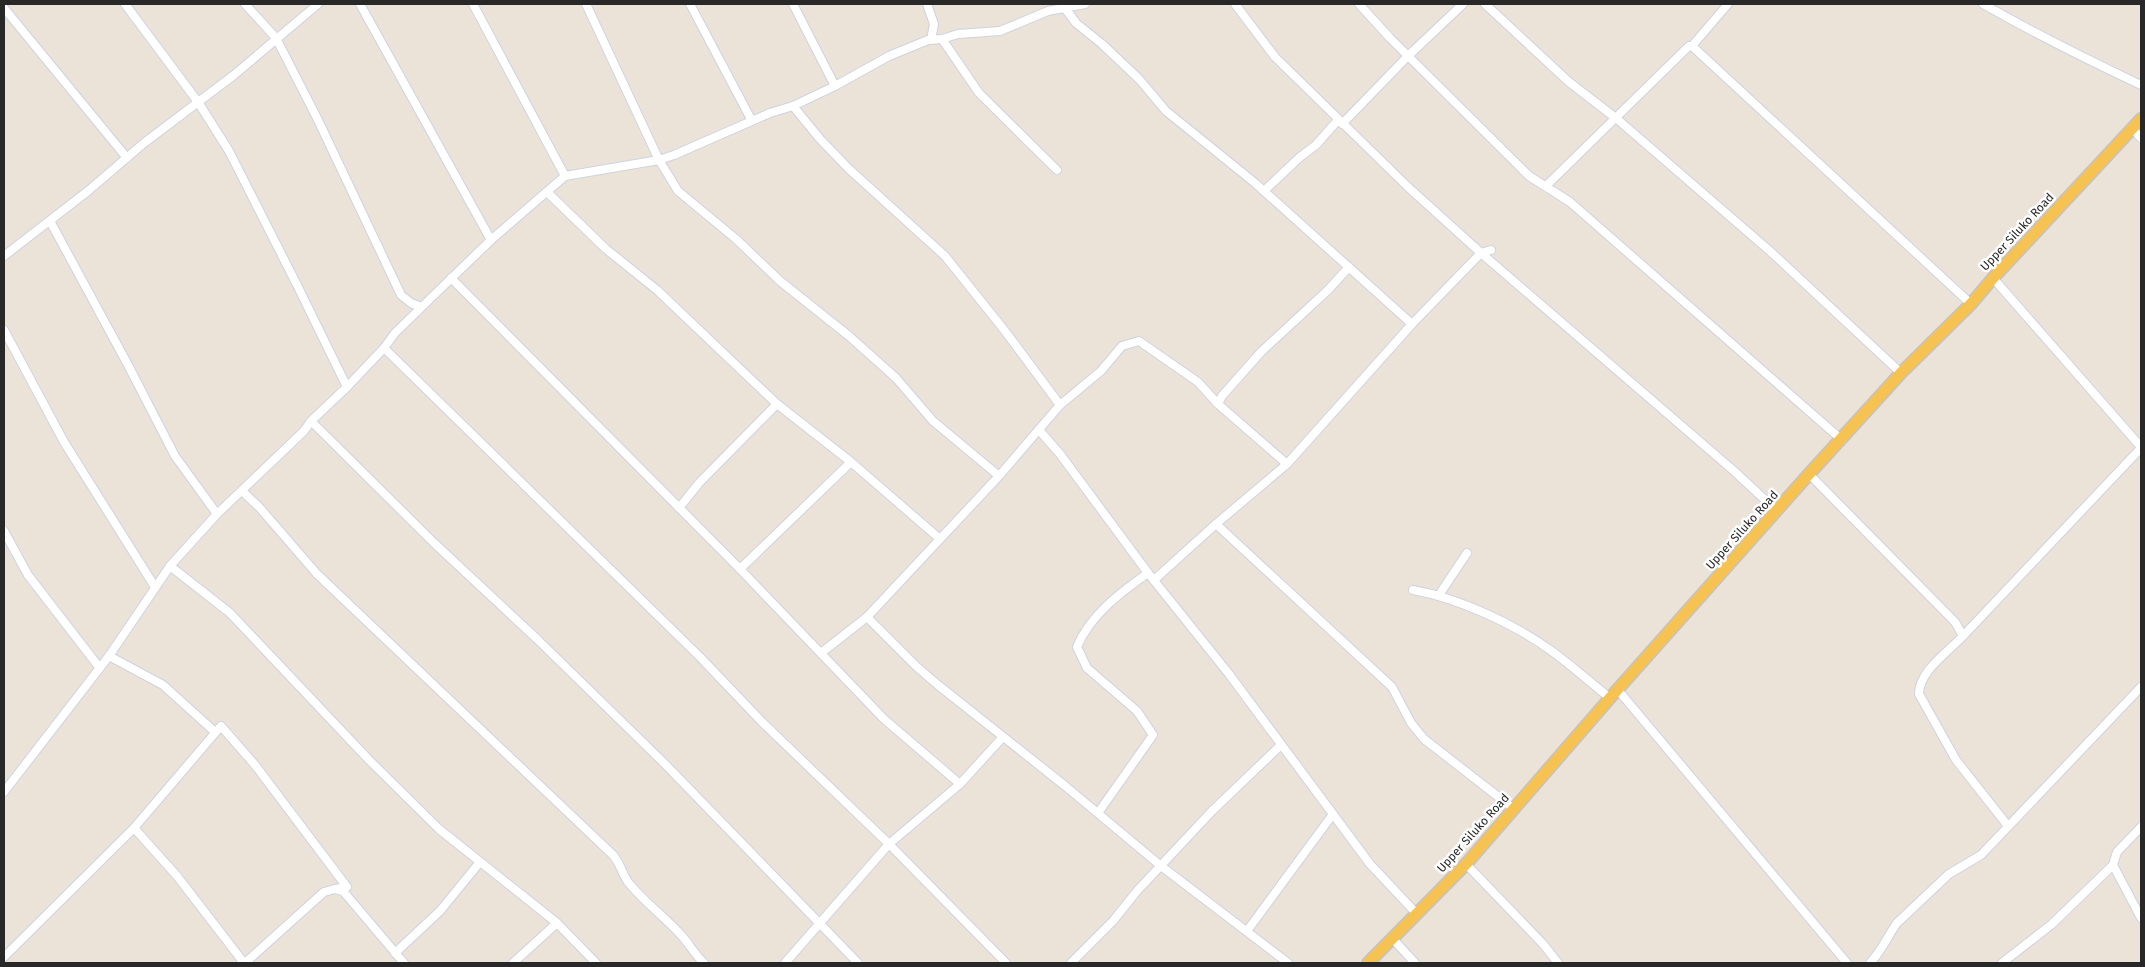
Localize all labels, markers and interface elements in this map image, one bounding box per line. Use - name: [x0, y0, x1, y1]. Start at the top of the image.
- street label: Upper Siluko Road: [1977, 190, 2057, 274]
- street label: Upper Siluko Road: [1703, 488, 1781, 572]
- street label: Upper Siluko Road: [1434, 791, 1512, 875]

